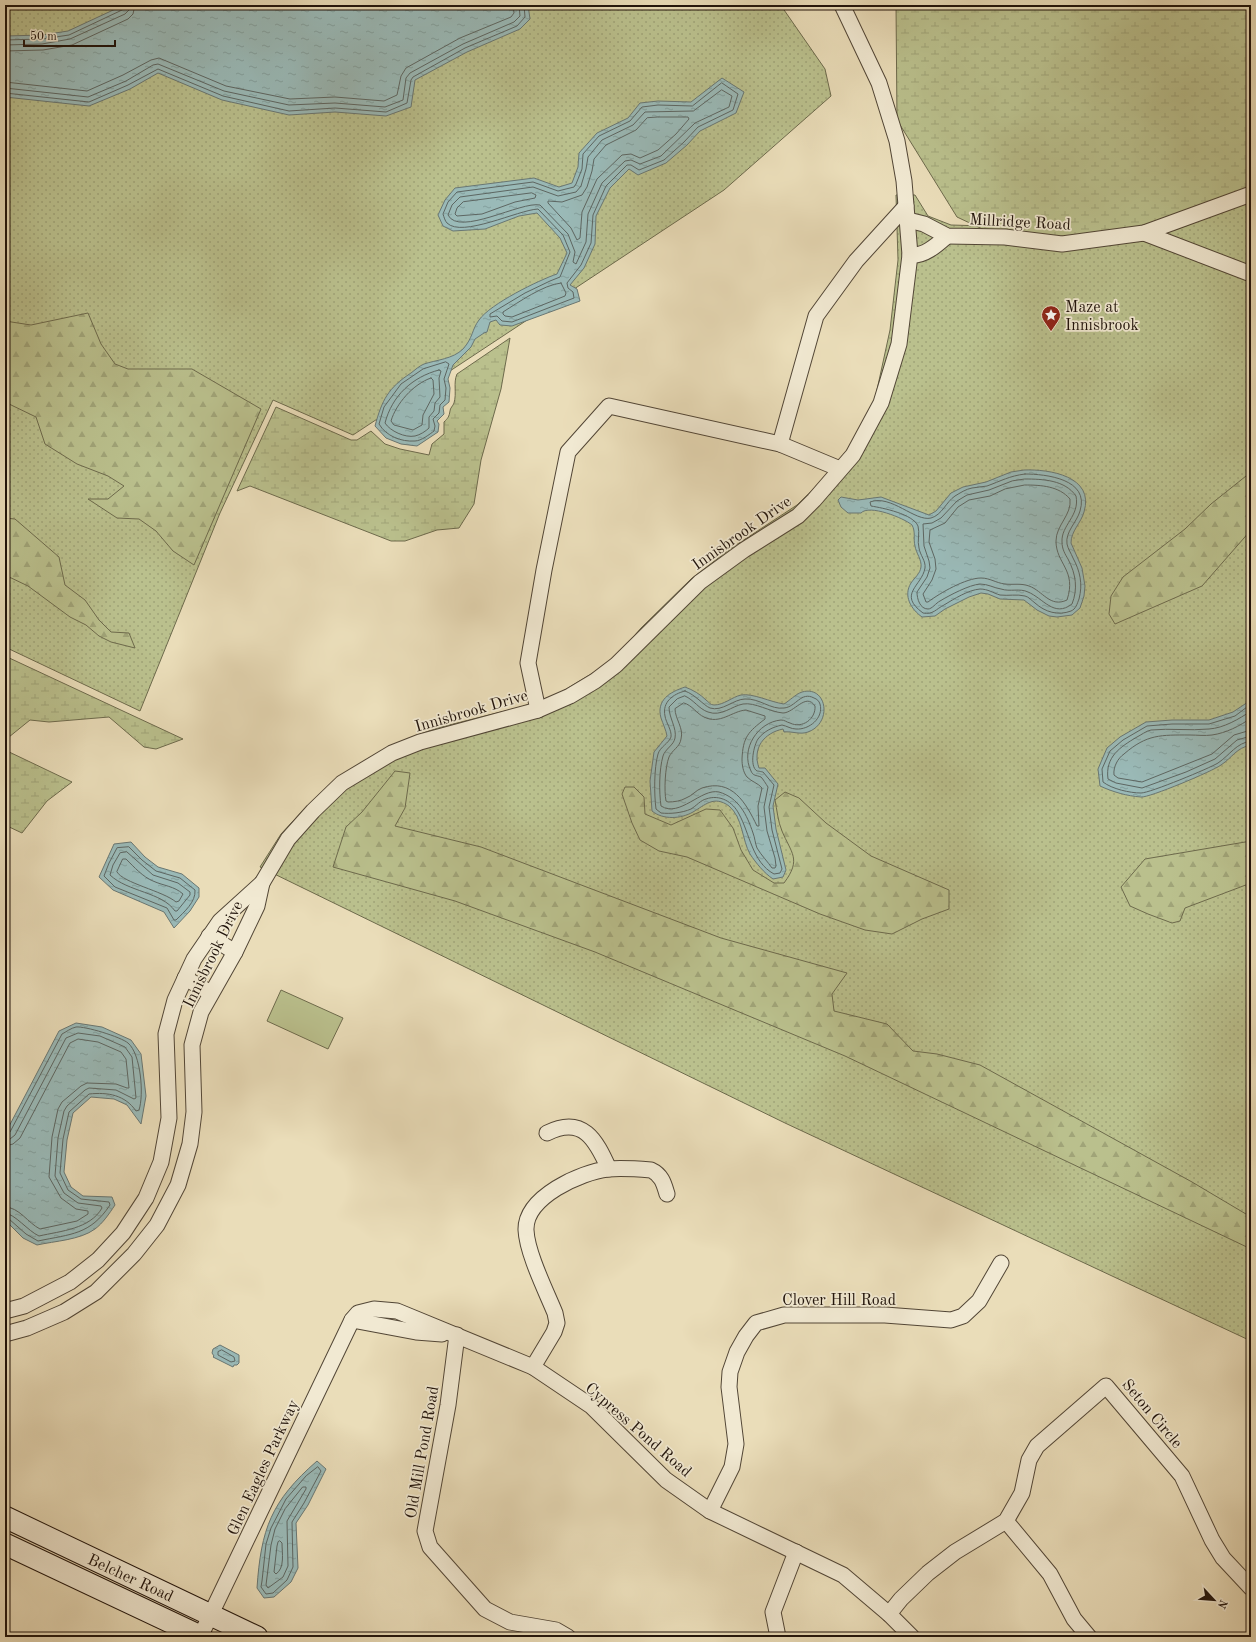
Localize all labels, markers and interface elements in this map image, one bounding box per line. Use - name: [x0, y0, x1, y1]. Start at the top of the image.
- scale bar: [24, 22, 115, 48]
- text: 50 m: [30, 30, 57, 43]
- street label: Millridge Road: [969, 212, 1071, 234]
- place label: Maze at Innisbrook: [1065, 300, 1139, 334]
- place icon: Maze at Innisbrook: [1040, 304, 1062, 332]
- street label: Innisbrook Drive: [690, 494, 795, 574]
- street label: Innisbrook Drive: [413, 688, 530, 736]
- street label: Innisbrook Drive: [181, 899, 247, 1011]
- street label: Clover Hill Road: [782, 1293, 896, 1309]
- street label: Seton Circle: [1118, 1377, 1185, 1452]
- street label: Cypress Pond Road: [582, 1380, 694, 1481]
- street label: Old Mill Pond Road: [403, 1385, 443, 1520]
- street label: Glen Eagles Parkway: [225, 1397, 303, 1538]
- street label: Belcher Road: [85, 1552, 175, 1606]
- north arrow: [1194, 1580, 1234, 1620]
- text: N: [1215, 1598, 1228, 1610]

